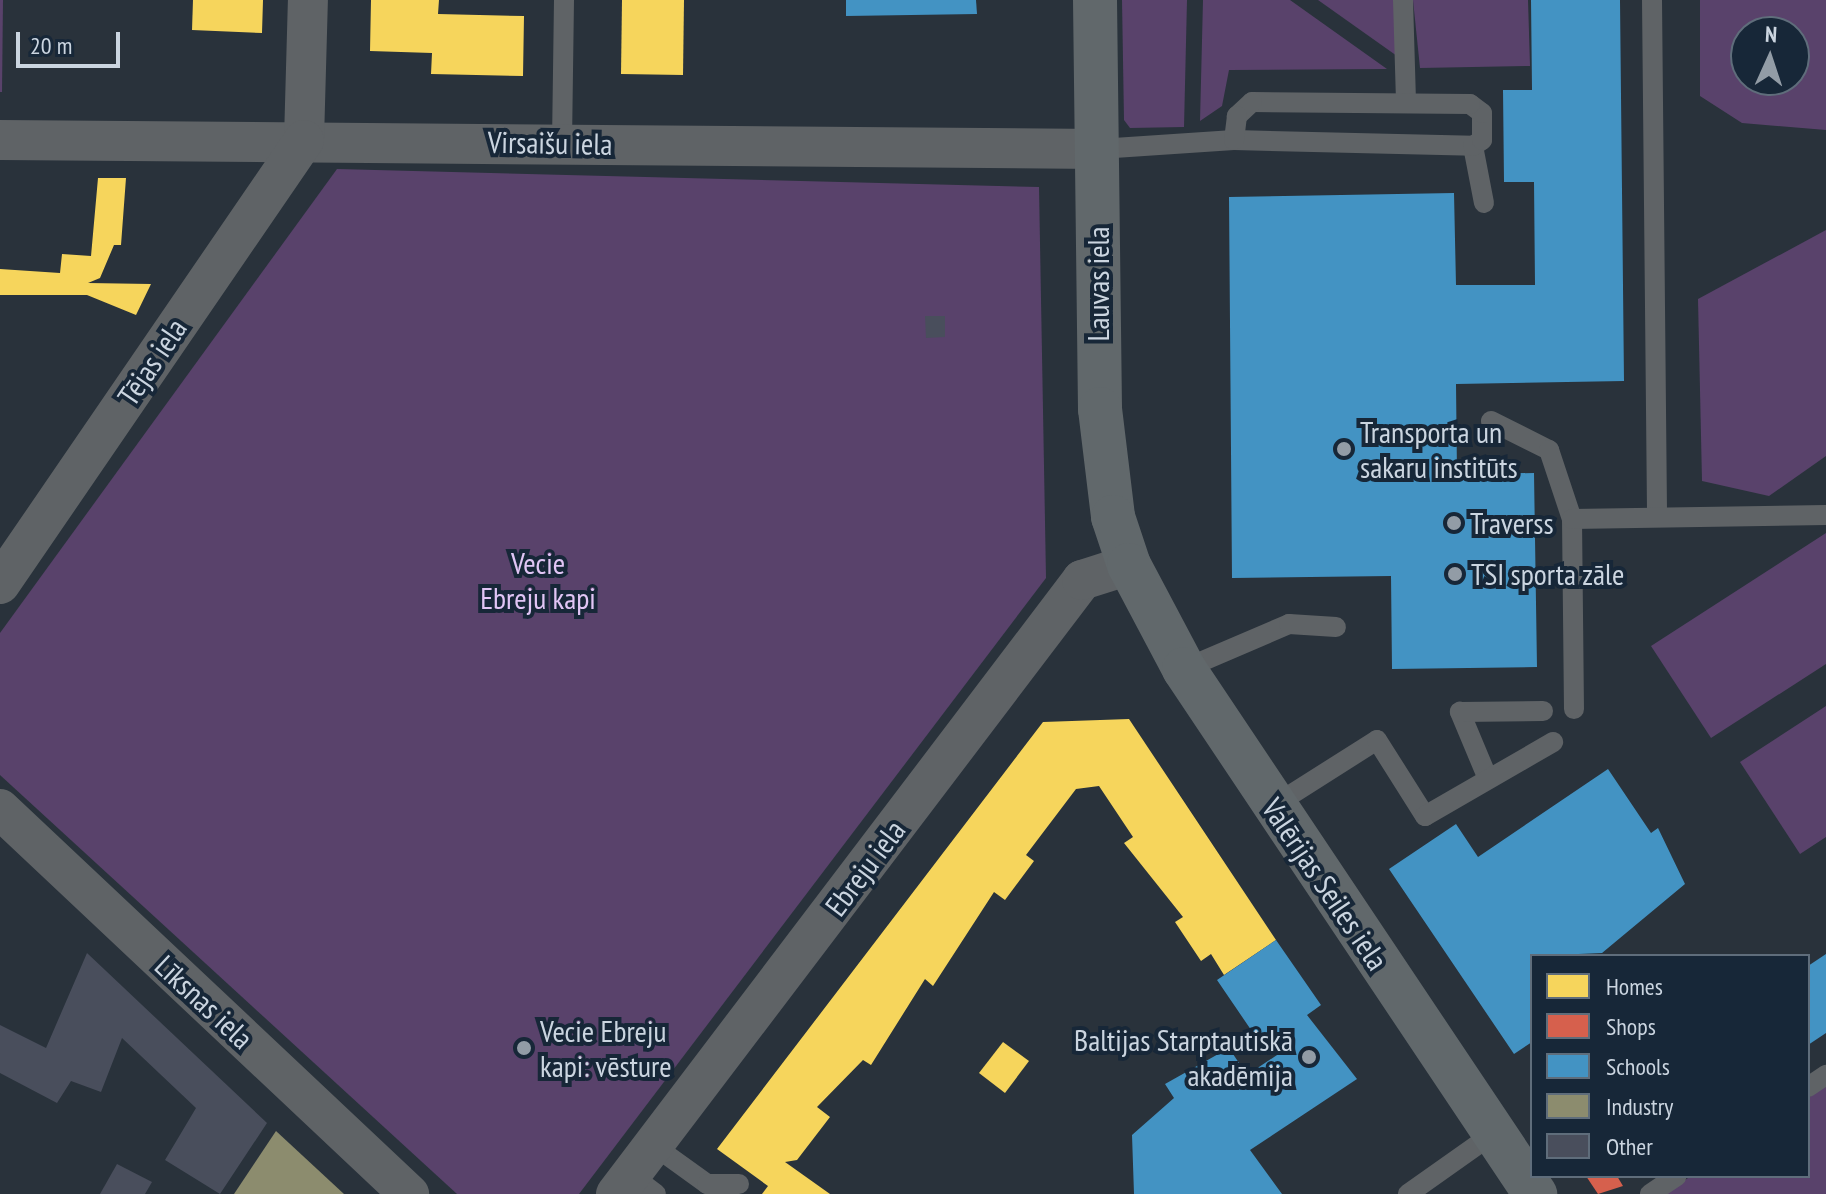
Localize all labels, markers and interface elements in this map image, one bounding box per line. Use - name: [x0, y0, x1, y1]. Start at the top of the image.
- scale bar: [20, 16, 124, 66]
- north arrow: [1730, 16, 1810, 96]
- text: N: [1764, 20, 1778, 48]
- text: 20 m: [30, 30, 72, 61]
- street label: Virsaišu iela: [487, 124, 613, 162]
- street label: Lauvas iela: [1080, 226, 1116, 342]
- street label: Tējas iela: [110, 312, 194, 412]
- place label: Transporta un sakaru institūts: [1360, 414, 1518, 484]
- marker: Transporta un sakaru institūts: [1335, 440, 1353, 458]
- place label: Traverss: [1470, 505, 1554, 541]
- marker: Traverss: [1445, 514, 1463, 532]
- park label: Vecie Ebreju kapi: [480, 545, 596, 616]
- place label: TSI sporta zāle: [1471, 556, 1624, 592]
- marker: TSI sporta zāle: [1446, 565, 1464, 583]
- street label: Valērijas Seiles iela: [1254, 791, 1396, 977]
- street label: Ebreju iela: [817, 813, 913, 923]
- street label: Līksnas iela: [148, 948, 260, 1056]
- legend: [1530, 954, 1810, 1178]
- text: Homes: [1606, 971, 1663, 1002]
- text: Shops: [1606, 1011, 1656, 1042]
- place label: Vecie Ebreju kapi: vēsture: [540, 1013, 672, 1084]
- place label: Baltijas Starptautiskā akadēmija: [1074, 1022, 1293, 1092]
- marker: Vecie Ebreju kapi: vēsture: [515, 1039, 533, 1057]
- marker: Baltijas Starptautiskā akadēmija: [1300, 1048, 1318, 1066]
- text: Schools: [1606, 1051, 1670, 1082]
- text: Industry: [1606, 1091, 1673, 1122]
- text: Other: [1606, 1131, 1653, 1162]

